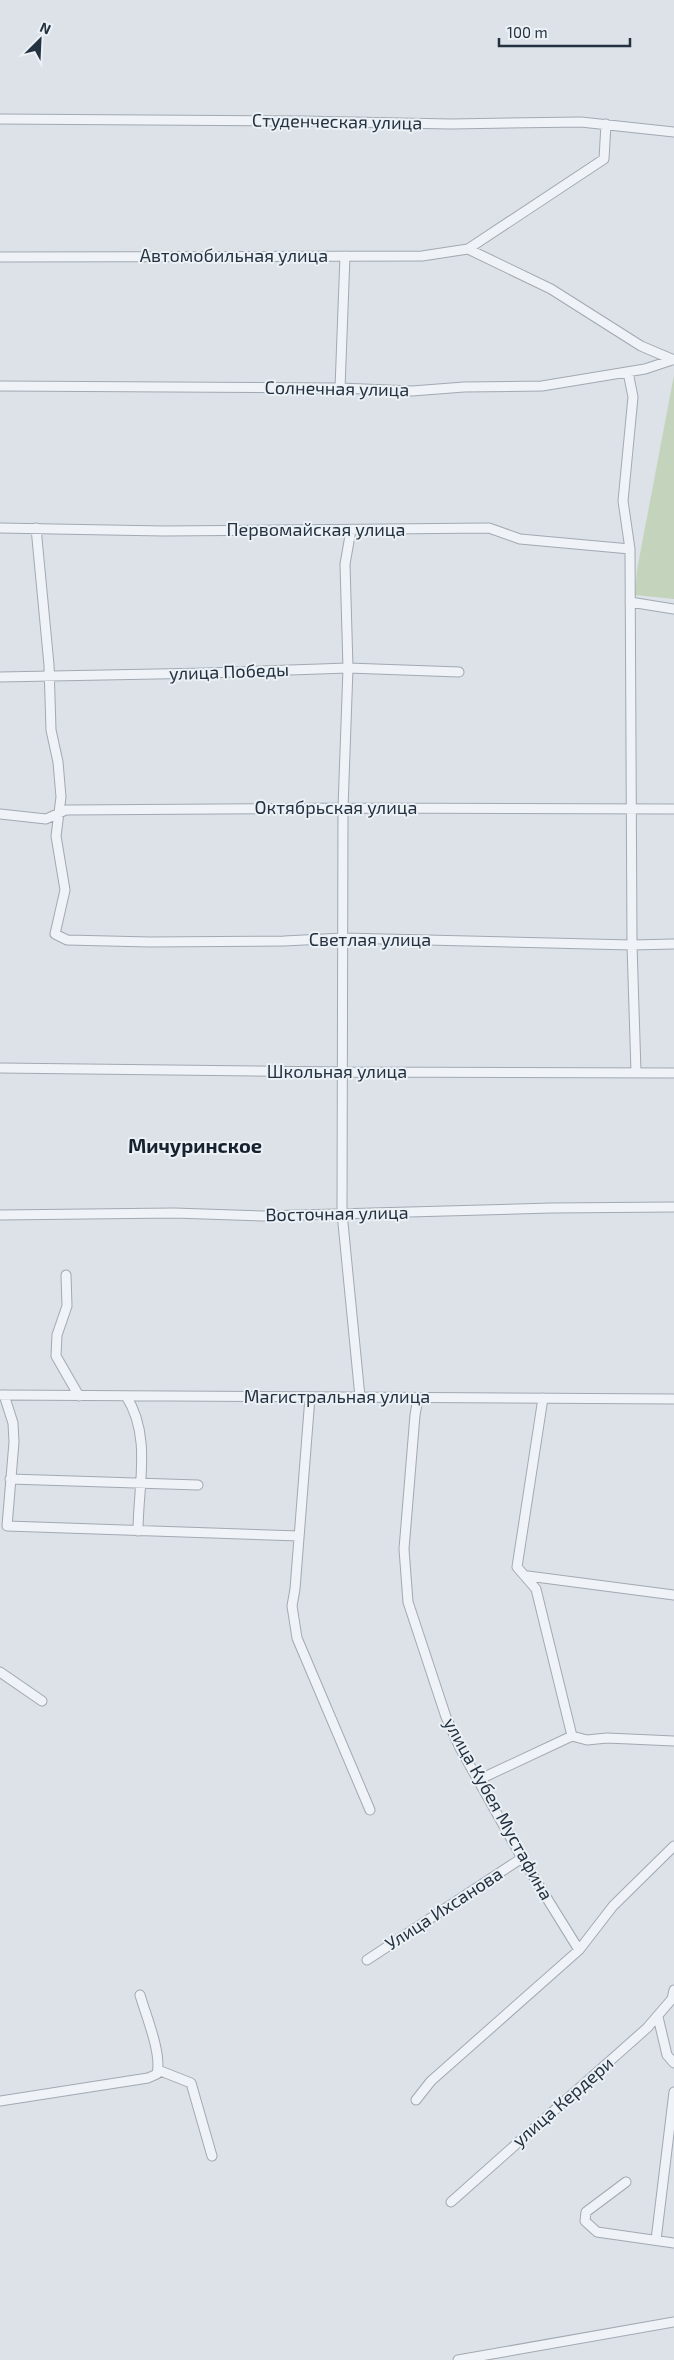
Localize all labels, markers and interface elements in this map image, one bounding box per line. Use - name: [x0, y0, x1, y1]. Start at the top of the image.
- north arrow: [15, 15, 65, 65]
- scale bar: [499, 15, 630, 47]
- text: N: [37, 18, 54, 37]
- text: 100 m: [507, 23, 548, 41]
- street label: Студенческая улица: [252, 109, 422, 133]
- street label: Автомобильная улица: [140, 244, 328, 266]
- street label: Солнечная улица: [265, 376, 410, 400]
- street label: Первомайская улица: [227, 518, 405, 540]
- street label: улица Победы: [169, 658, 289, 684]
- street label: Октябрьская улица: [255, 796, 417, 818]
- street label: Светлая улица: [309, 928, 431, 950]
- street label: Школьная улица: [267, 1060, 407, 1082]
- district label: Мичуринское: [128, 1133, 262, 1157]
- street label: Восточная улица: [265, 1201, 409, 1225]
- street label: Магистральная улица: [244, 1385, 430, 1407]
- street label: улица Кубея Мустафина: [440, 1714, 558, 1904]
- street label: Улица Ихсанова: [381, 1862, 506, 1954]
- street label: улица Кердери: [507, 2051, 617, 2151]

